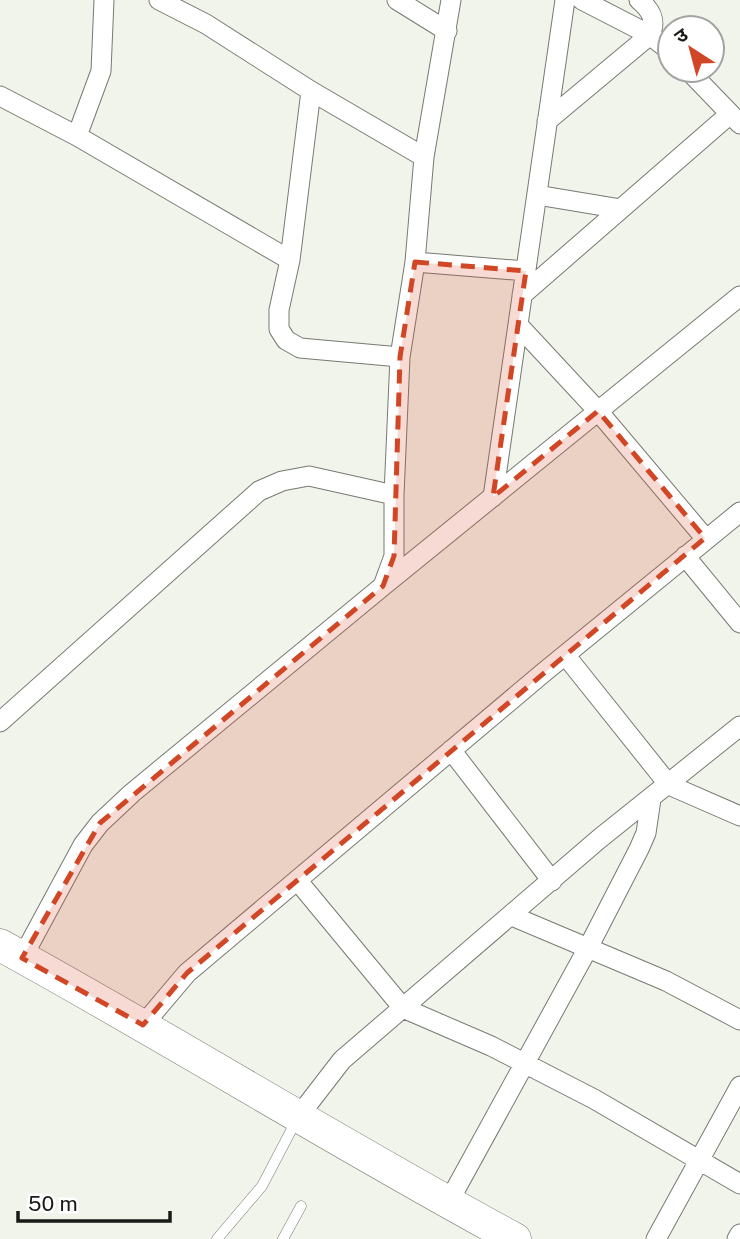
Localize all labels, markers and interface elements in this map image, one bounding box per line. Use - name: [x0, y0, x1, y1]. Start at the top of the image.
- north arrow: [656, 14, 726, 84]
- text: उ: [670, 23, 693, 47]
- scale bar: [18, 1180, 170, 1224]
- text: 50 m: [28, 1191, 78, 1216]

